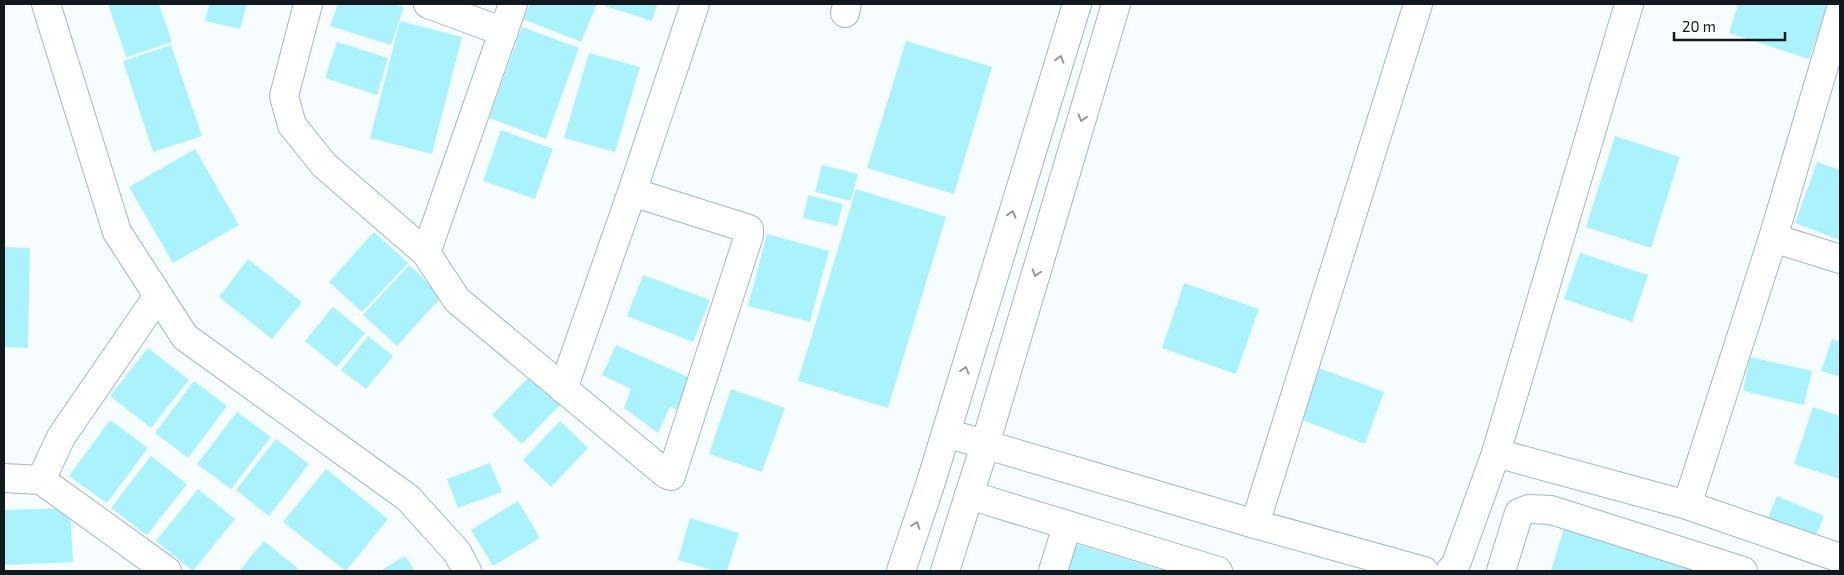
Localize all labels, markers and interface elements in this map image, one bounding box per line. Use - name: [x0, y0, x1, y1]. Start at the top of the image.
- scale bar: [1674, 10, 1785, 42]
- text: 20 m: [1682, 17, 1716, 35]
- one-way arrow: [1054, 55, 1064, 64]
- one-way arrow: [1078, 113, 1088, 121]
- one-way arrow: [1007, 211, 1017, 219]
- one-way arrow: [1032, 269, 1042, 277]
- one-way arrow: [959, 366, 969, 374]
- one-way arrow: [911, 521, 921, 530]

